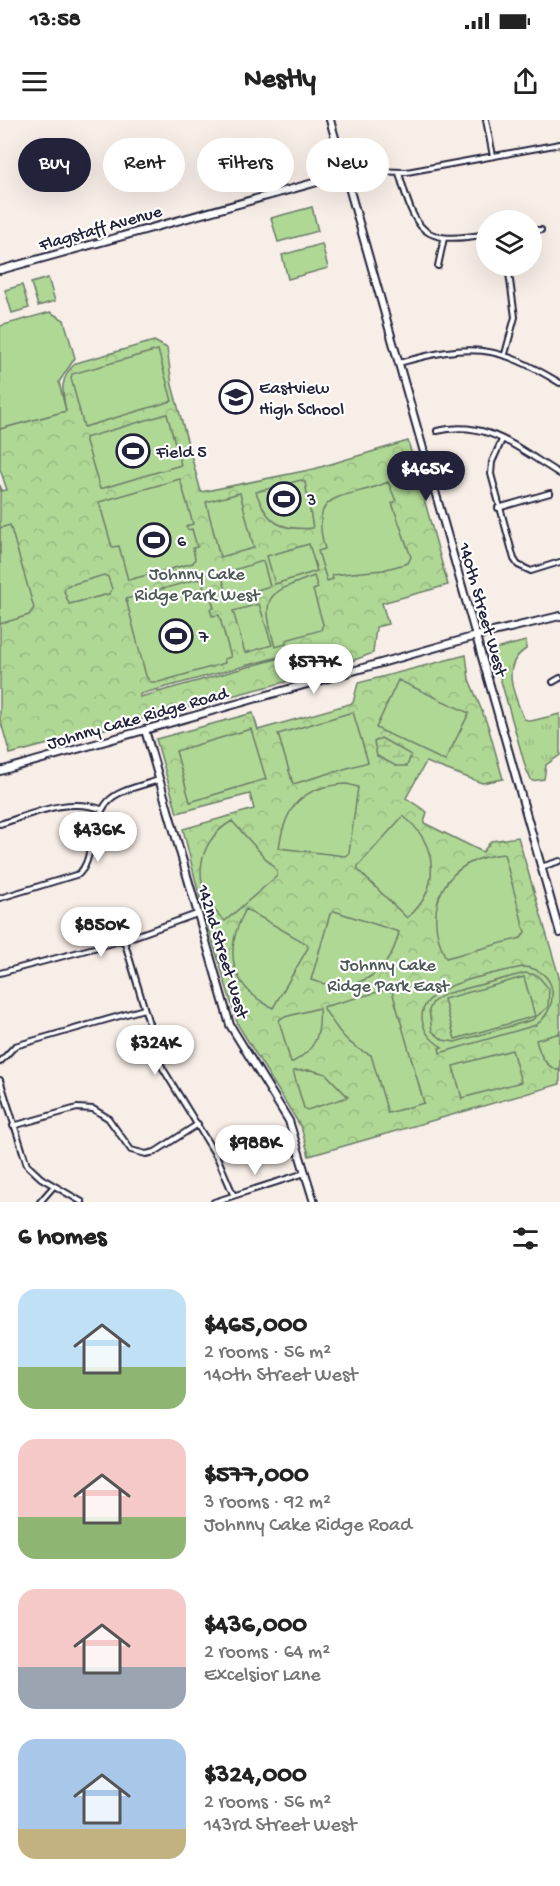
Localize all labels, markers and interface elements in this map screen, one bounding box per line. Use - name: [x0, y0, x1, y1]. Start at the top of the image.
- text: 13:58: [30, 8, 81, 34]
- icon: menu: [18, 65, 51, 98]
- text: Nestly: [244, 65, 316, 97]
- icon: share: [509, 65, 542, 98]
- chip: Buy: [18, 138, 91, 192]
- chip: Rent: [103, 138, 185, 192]
- chip: Filters: [197, 138, 294, 192]
- chip: New: [306, 138, 389, 192]
- street label: Flagstaff Avenue: [36, 202, 165, 257]
- map controls: [476, 210, 542, 276]
- button: layers: [476, 210, 542, 276]
- school or university icon: Eastview High School: [218, 379, 254, 415]
- place label: Eastview High School: [259, 379, 344, 421]
- sports icon: Field 5: [115, 433, 151, 469]
- place label: Field 5: [155, 443, 207, 464]
- pin: $465K: [384, 451, 468, 502]
- text: $465K: [401, 459, 451, 482]
- sports icon: 3: [266, 481, 302, 517]
- place label: 3: [306, 491, 316, 512]
- sports icon: 6: [136, 522, 172, 558]
- place label: 6: [177, 532, 187, 553]
- street label: 140th Street West: [452, 539, 511, 681]
- park label: Johnny Cake Ridge Park West: [135, 565, 261, 607]
- sports icon: 7: [158, 618, 194, 654]
- place label: 7: [198, 628, 209, 649]
- pin: $577K: [272, 644, 356, 695]
- text: $577K: [288, 652, 340, 675]
- street label: Johnny Cake Ridge Road: [45, 683, 232, 755]
- pin: $436K: [56, 812, 140, 863]
- text: $436K: [73, 820, 123, 843]
- street label: 142nd Street West: [191, 881, 252, 1023]
- pin: $850K: [59, 907, 143, 958]
- text: $850K: [75, 915, 127, 938]
- park label: Johnny Cake Ridge Park East: [327, 956, 450, 998]
- pin: $324K: [113, 1025, 197, 1076]
- text: $324K: [130, 1033, 180, 1056]
- pin: $988K: [213, 1125, 297, 1176]
- text: $988K: [229, 1133, 281, 1156]
- icon: filters: [509, 1222, 542, 1255]
- text: 6 homes: [18, 1223, 106, 1254]
- text: $465,000: [204, 1311, 307, 1342]
- icon: home: [66, 1313, 138, 1385]
- text: 2 rooms · 56 m²: [204, 1342, 331, 1365]
- text: 140th Street West: [204, 1365, 357, 1388]
- text: $577,000: [204, 1461, 309, 1492]
- icon: home: [66, 1463, 138, 1535]
- text: 3 rooms · 92 m²: [204, 1492, 331, 1515]
- text: Johnny Cake Ridge Road: [204, 1515, 412, 1538]
- text: $436,000: [204, 1611, 307, 1642]
- icon: home: [66, 1613, 138, 1685]
- text: 2 rooms · 64 m²: [204, 1642, 330, 1665]
- text: Excelsior Lane: [204, 1665, 321, 1688]
- text: $324,000: [204, 1761, 307, 1792]
- icon: home: [66, 1763, 138, 1835]
- text: 2 rooms · 56 m²: [204, 1792, 331, 1815]
- text: 143rd Street West: [204, 1815, 356, 1838]

